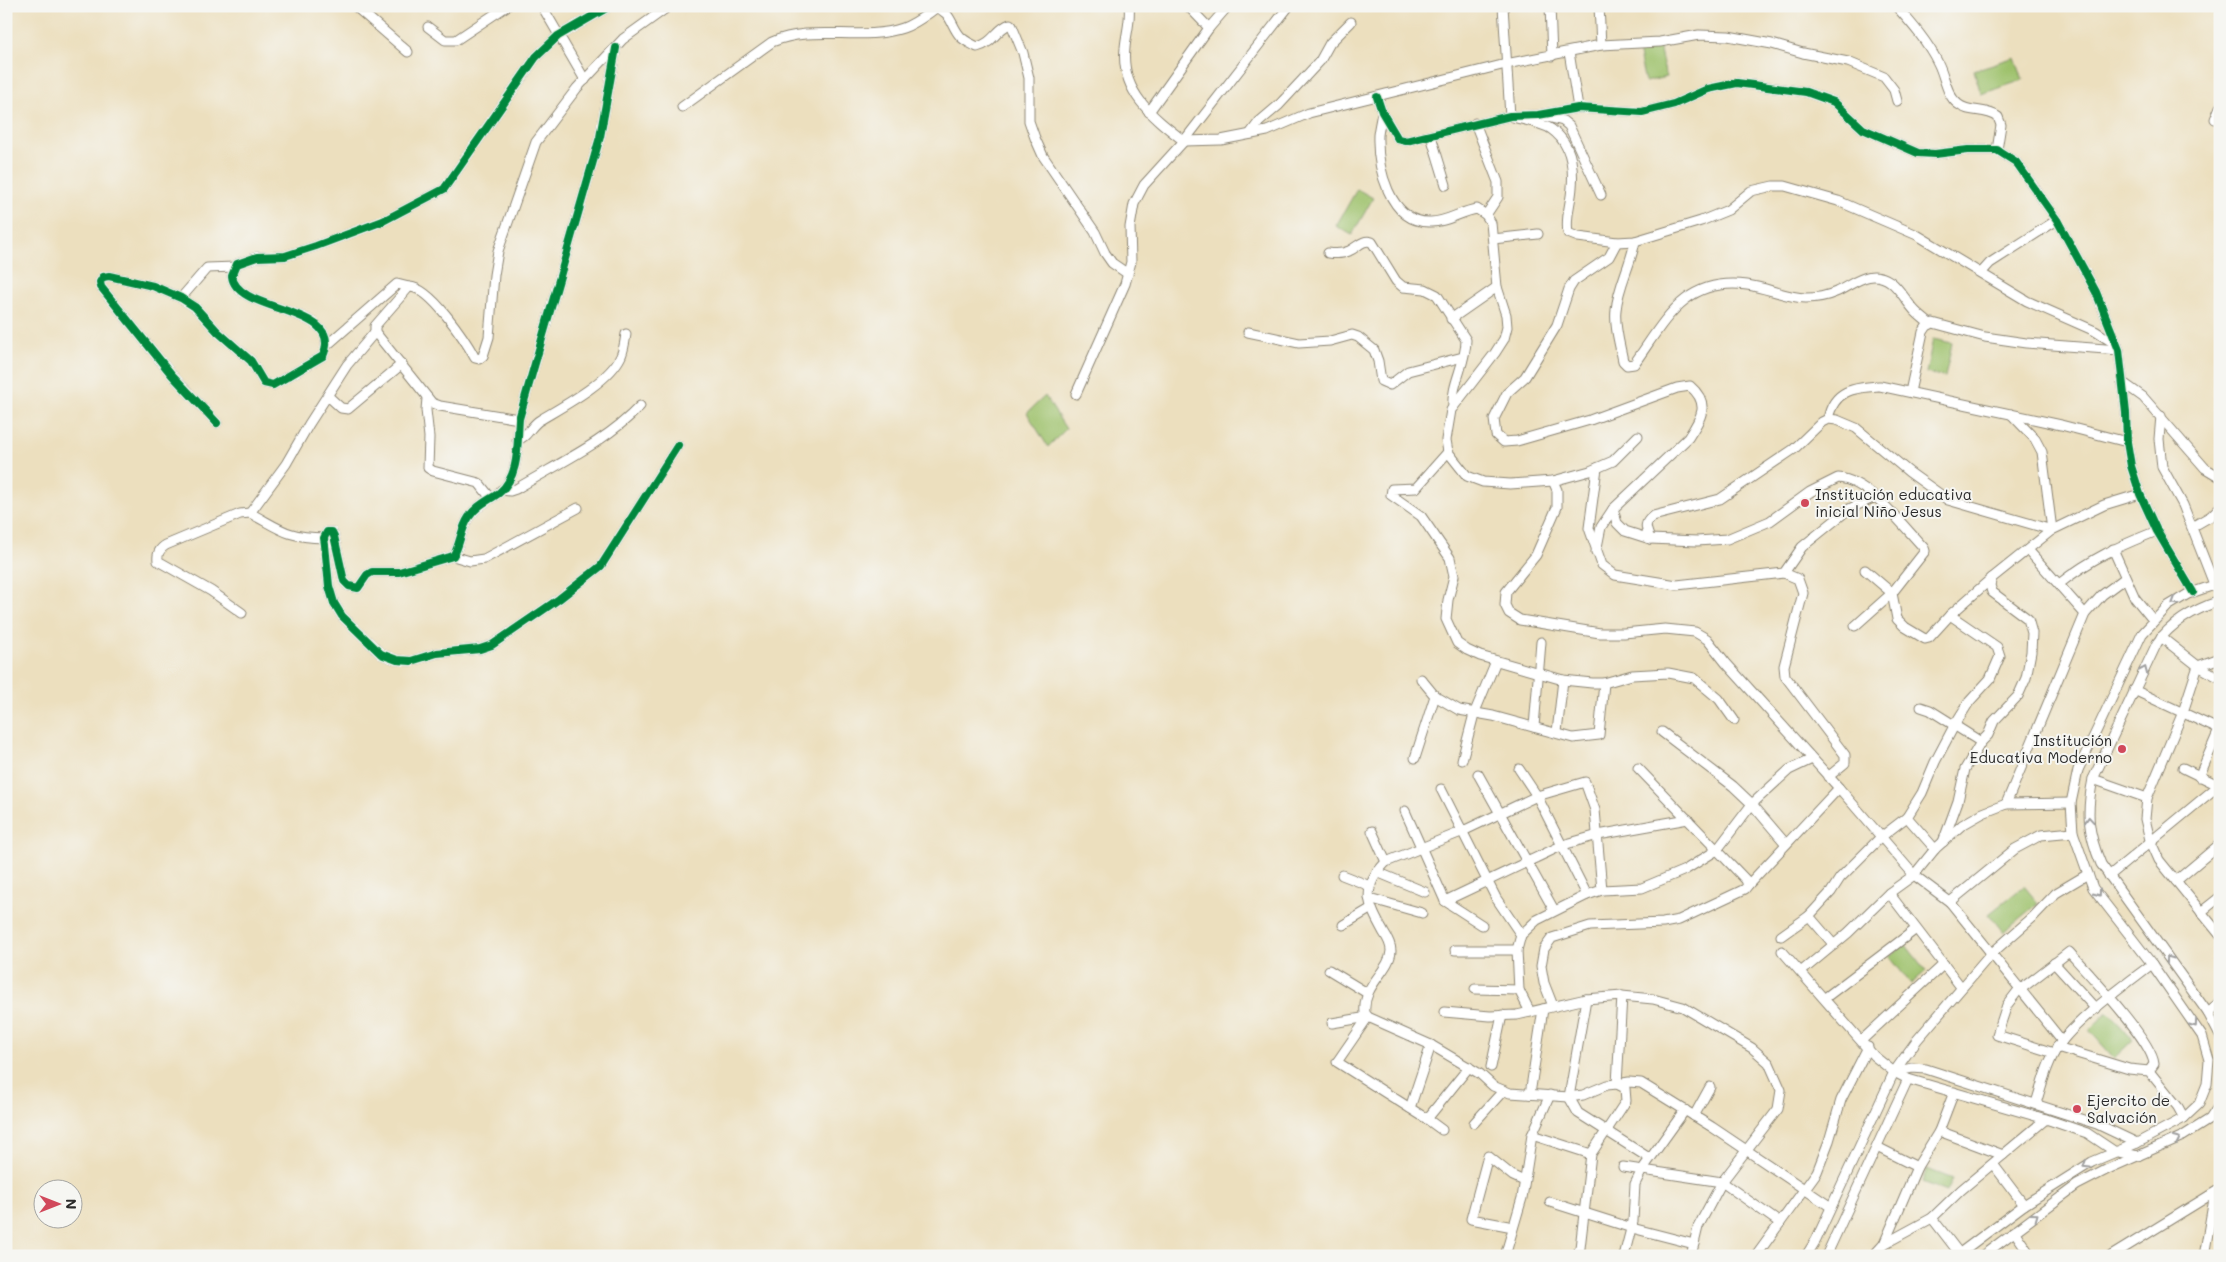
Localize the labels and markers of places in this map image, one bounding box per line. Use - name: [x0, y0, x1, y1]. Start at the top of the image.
- place label: Institución educativa inicial Niño Jesus: [1815, 484, 1972, 521]
- marker: Institución educativa inicial Niño Jesus: [1799, 497, 1811, 509]
- place label: Institución Educativa Moderno: [1970, 730, 2112, 767]
- marker: Institución Educativa Moderno: [2116, 743, 2128, 755]
- place label: Ejercito de Salvación: [2087, 1090, 2170, 1127]
- marker: Ejercito de Salvación: [2071, 1103, 2083, 1115]

